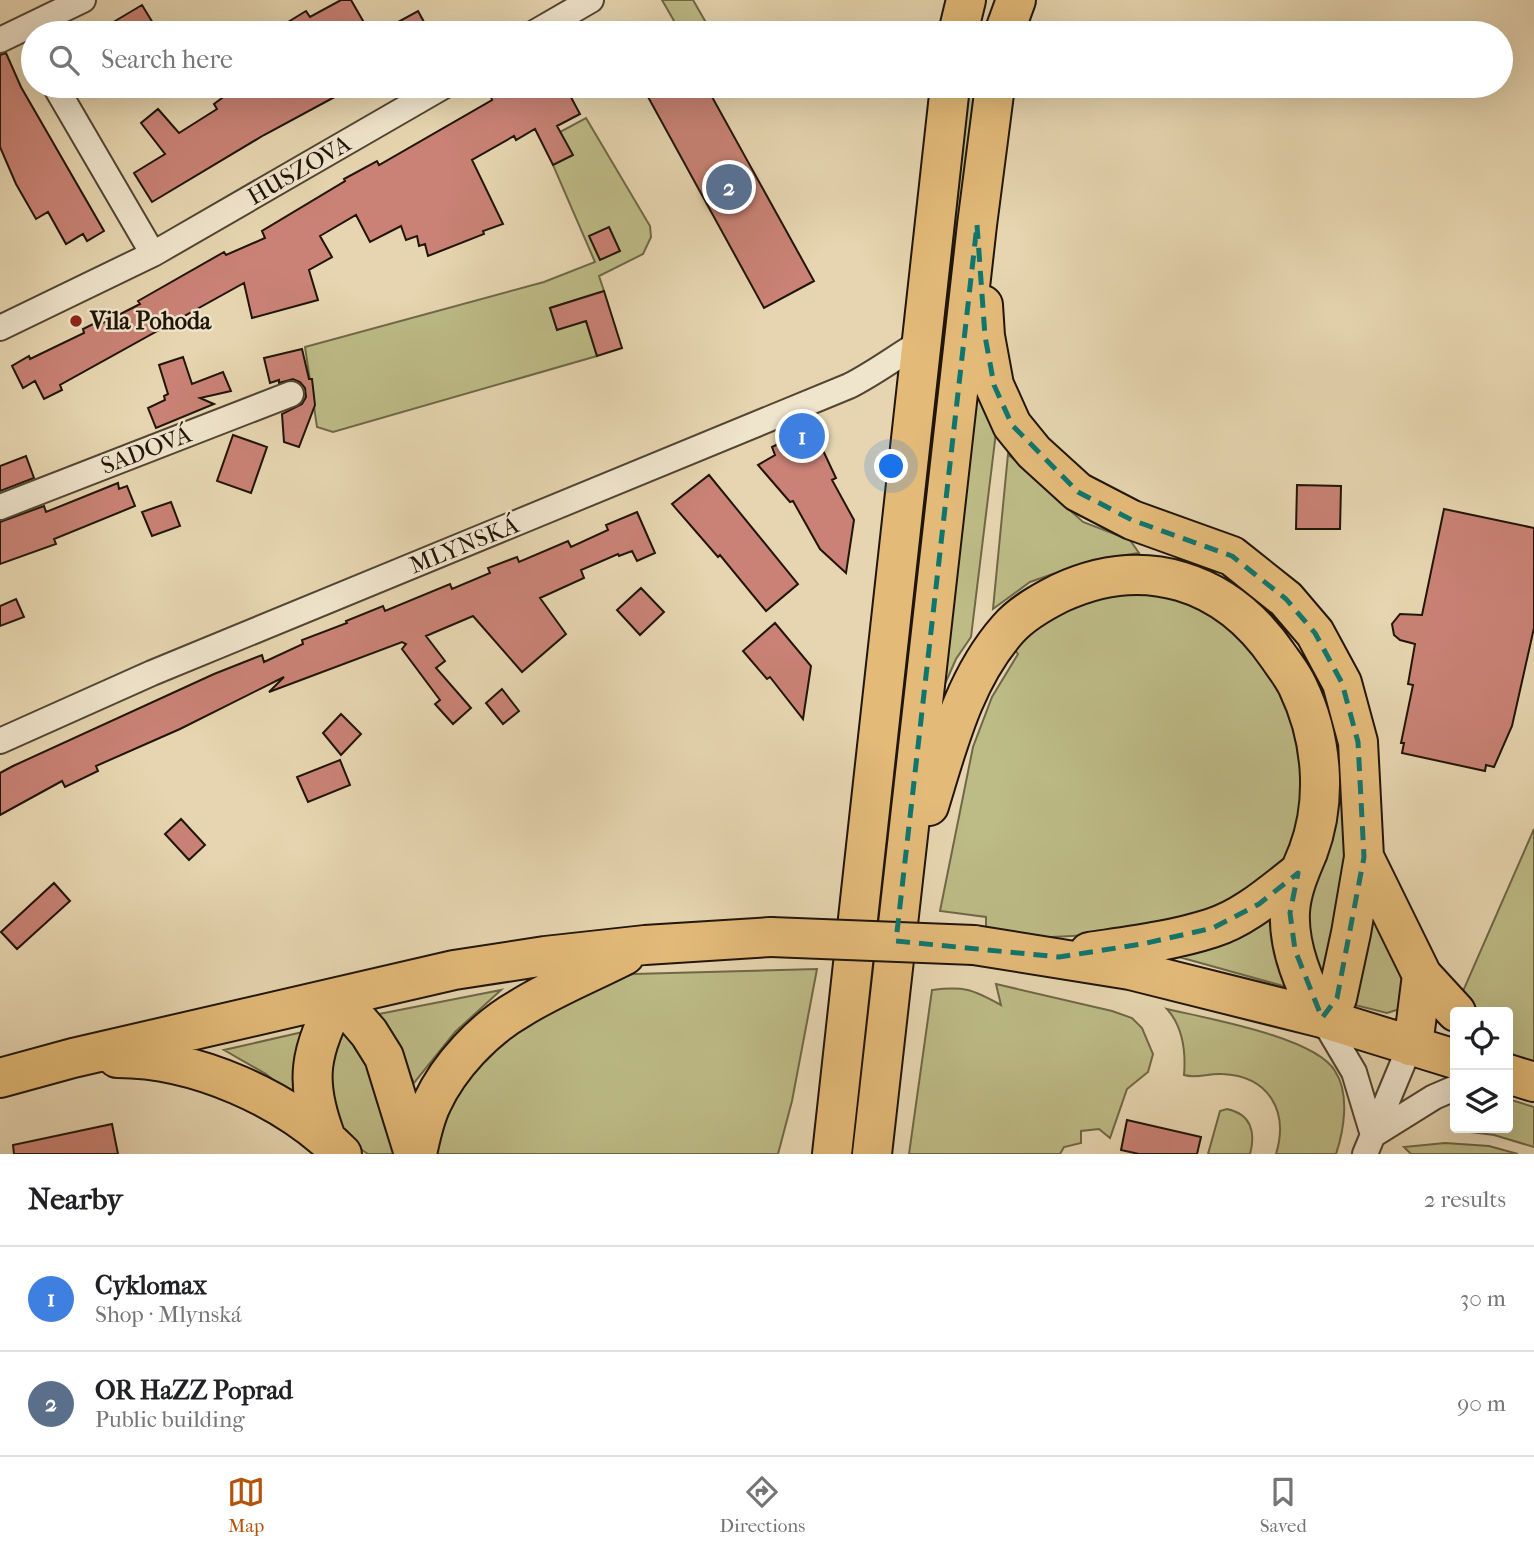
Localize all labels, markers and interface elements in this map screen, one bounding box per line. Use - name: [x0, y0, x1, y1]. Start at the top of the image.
- search box: [21, 21, 1513, 98]
- icon: search: [45, 41, 83, 79]
- text: Search here: [101, 44, 233, 75]
- street label: HUSZOVA: [242, 129, 356, 211]
- pin: 2: [706, 161, 752, 213]
- place label: Vila Pohoda: [89, 307, 212, 335]
- marker: Vila Pohoda: [68, 313, 84, 329]
- pin: 1: [779, 410, 825, 462]
- street label: SADOVÁ: [97, 419, 196, 480]
- your location: [874, 449, 908, 483]
- street label: MLYNSKÁ: [405, 509, 523, 580]
- map controls: [1450, 1007, 1513, 1133]
- button: locate: [1450, 1007, 1513, 1070]
- button: layers: [1450, 1070, 1513, 1133]
- text: Nearby: [28, 1182, 123, 1217]
- text: 2 results: [1424, 1186, 1506, 1213]
- text: Cyklomax: [95, 1270, 207, 1301]
- text: 1: [47, 1285, 55, 1312]
- text: 30 m: [1460, 1285, 1506, 1312]
- text: Shop · Mlynská: [95, 1301, 242, 1328]
- text: OR HaZZ Poprad: [95, 1375, 293, 1406]
- text: 2: [45, 1390, 57, 1417]
- text: 90 m: [1457, 1390, 1506, 1417]
- text: Public building: [95, 1406, 245, 1433]
- tab: Map: [227, 1473, 265, 1537]
- tab: Directions: [720, 1473, 805, 1537]
- tab: Saved: [1260, 1473, 1307, 1537]

